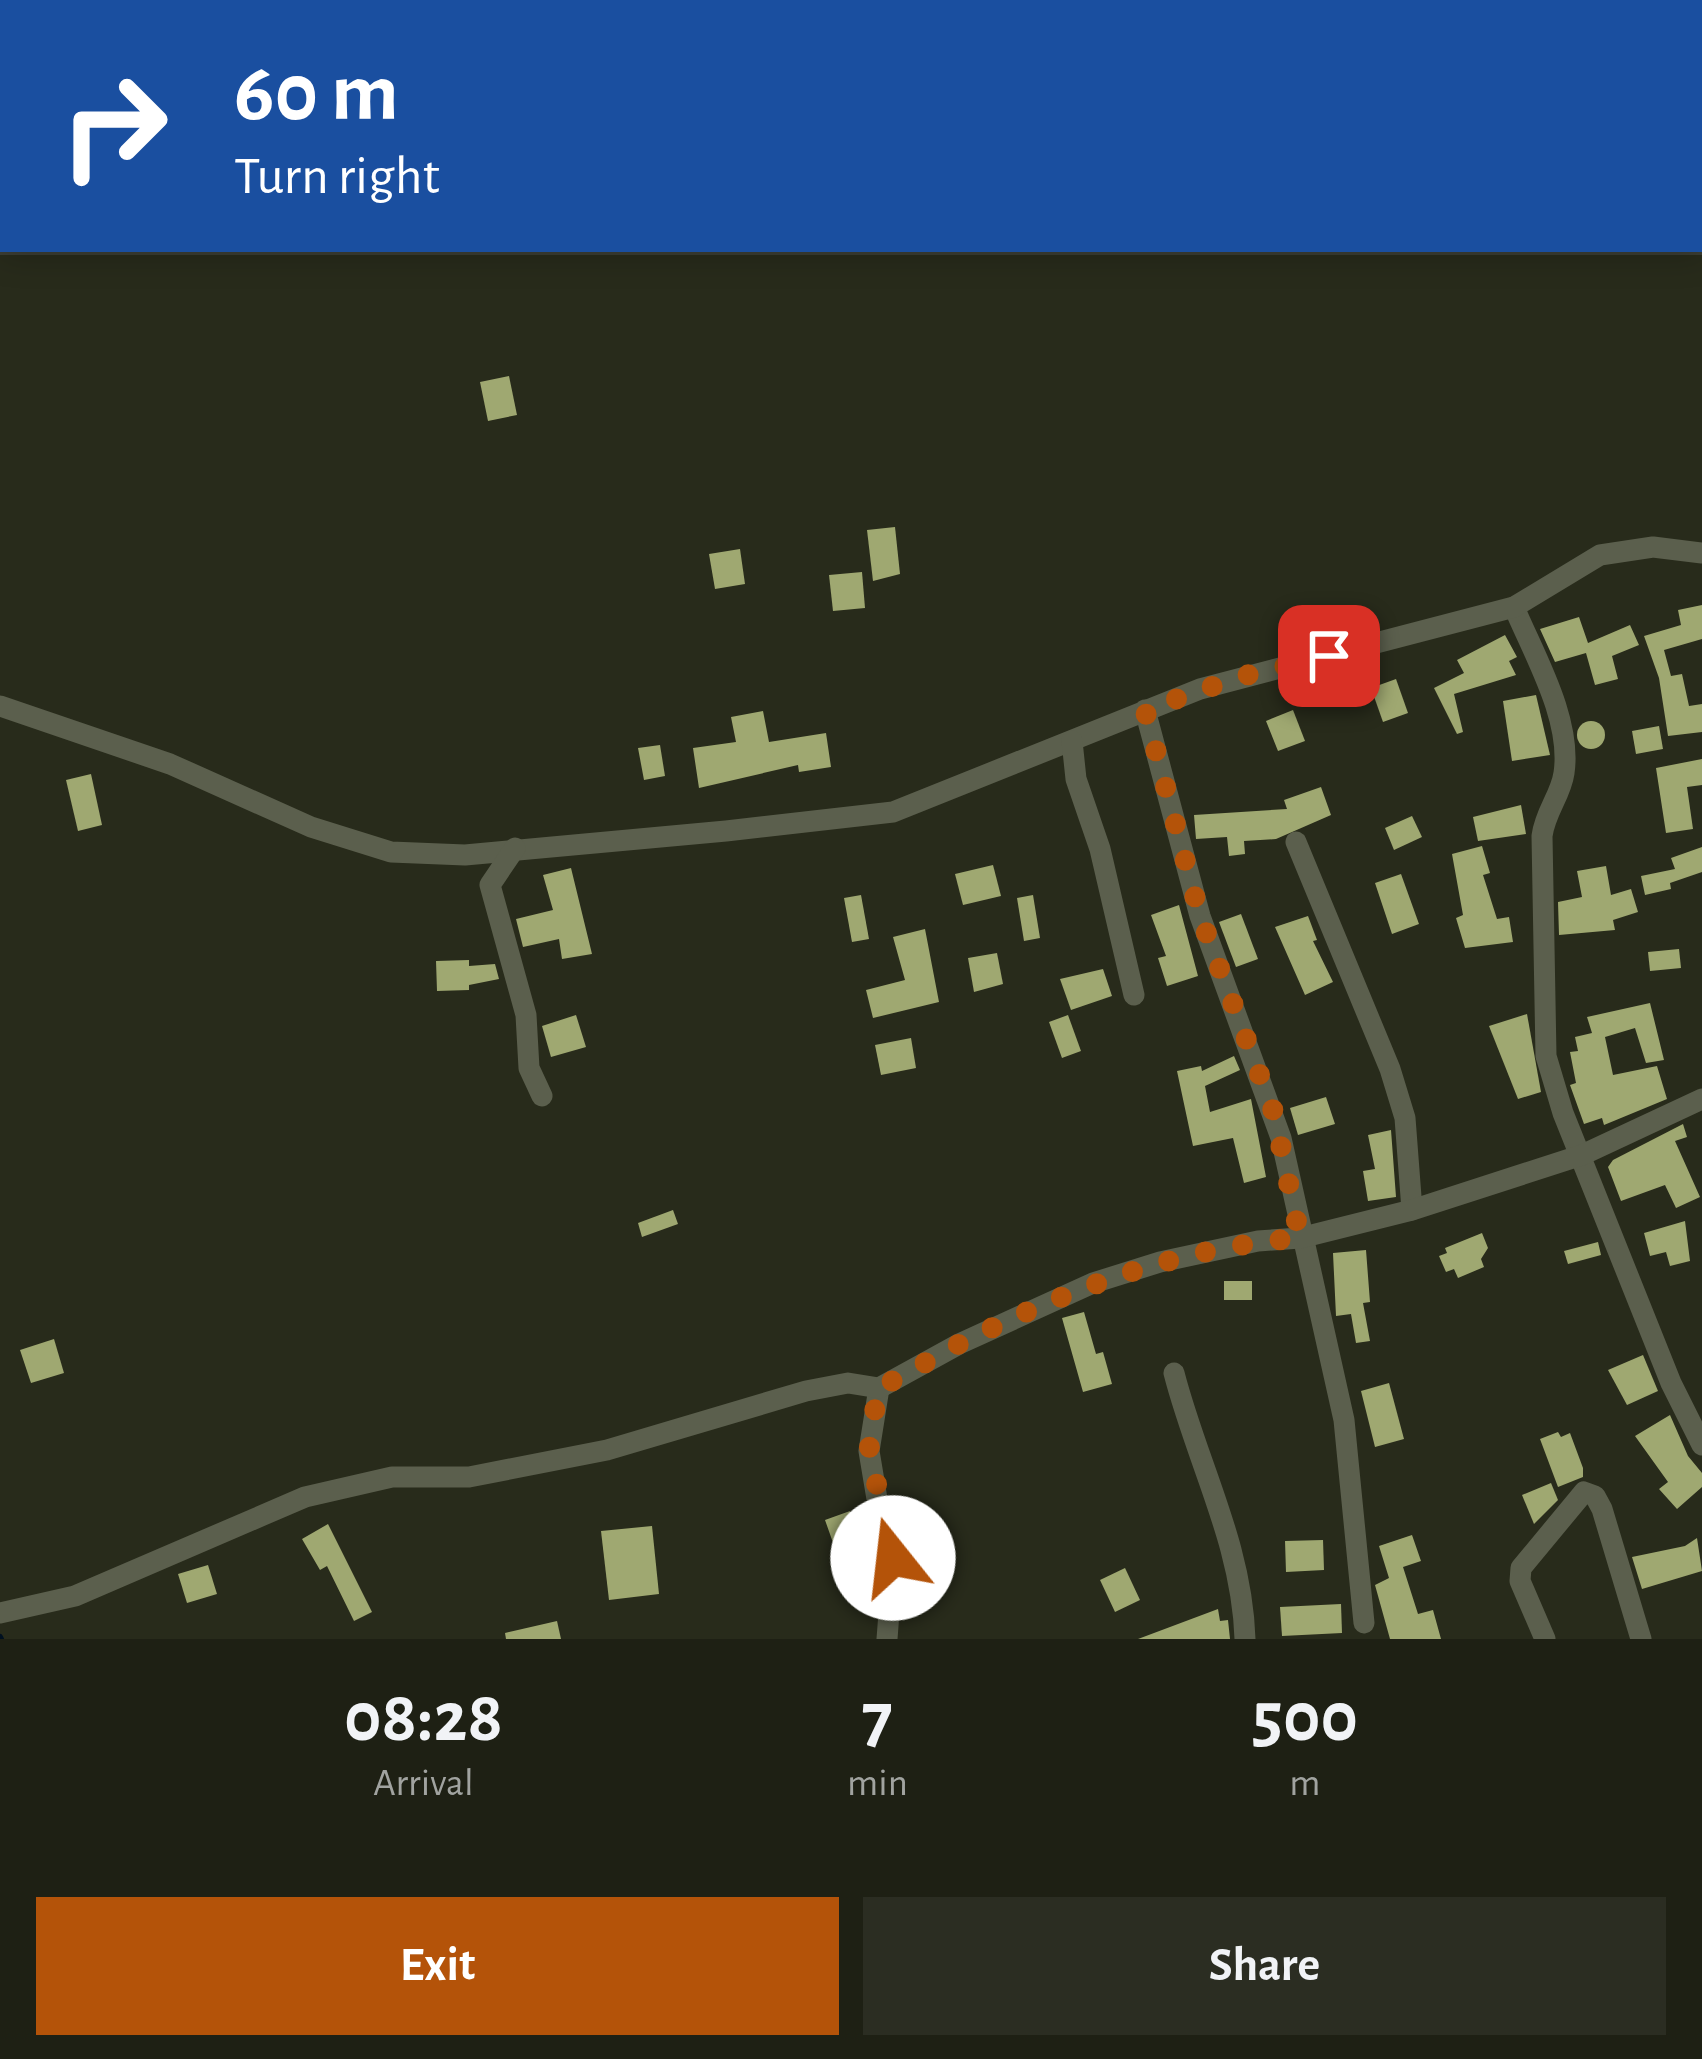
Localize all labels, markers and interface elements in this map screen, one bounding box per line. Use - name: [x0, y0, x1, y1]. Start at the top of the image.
- icon: right: [36, 48, 192, 204]
- text: 60 m: [234, 52, 399, 136]
- text: Turn right: [234, 150, 440, 204]
- pin: [1278, 605, 1380, 707]
- icon: arrive: [1296, 623, 1362, 689]
- position arrow: [830, 1495, 956, 1621]
- text: 08:28: [344, 1682, 503, 1754]
- text: 7: [862, 1682, 893, 1754]
- text: 500: [1252, 1682, 1358, 1754]
- text: Arrival: [373, 1764, 474, 1803]
- text: min: [847, 1764, 908, 1803]
- text: m: [1289, 1764, 1320, 1803]
- button: Exit: [36, 1897, 839, 2035]
- button: Share: [863, 1897, 1666, 2035]

